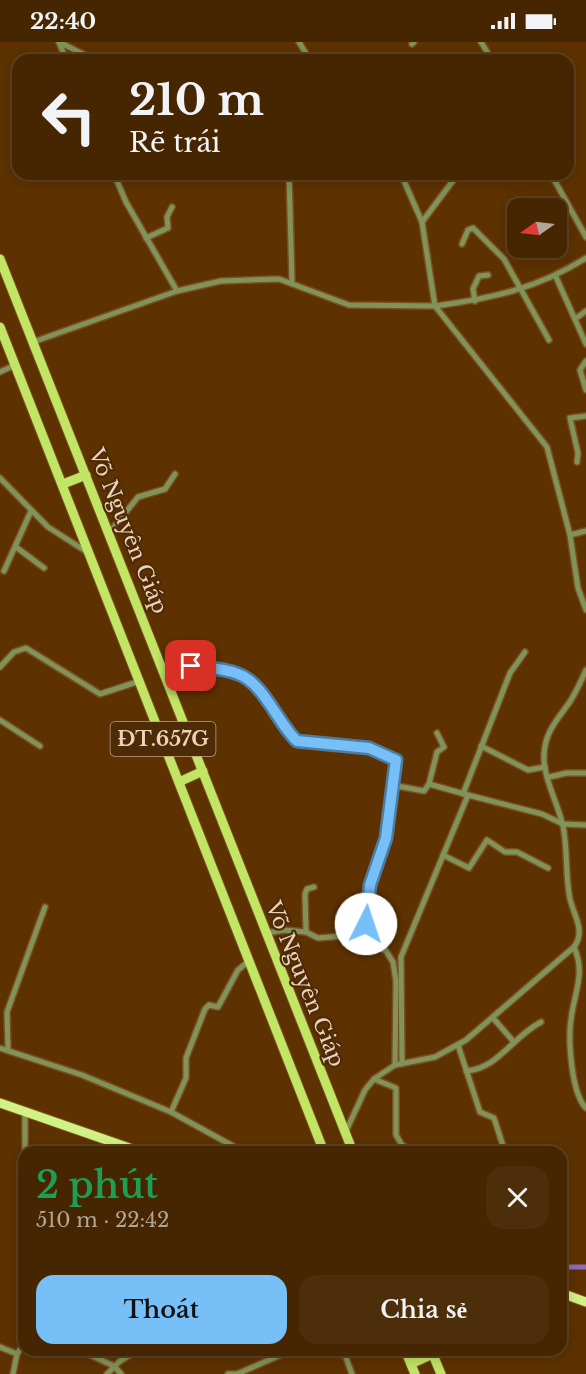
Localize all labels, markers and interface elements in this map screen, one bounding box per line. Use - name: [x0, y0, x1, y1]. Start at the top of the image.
- text: 22:40: [30, 8, 96, 35]
- text: 210 m: [129, 74, 264, 126]
- icon: left: [30, 78, 108, 156]
- text: Rẽ trái: [129, 126, 221, 159]
- north arrow: [507, 198, 567, 258]
- map controls: [507, 198, 567, 258]
- street label: Võ Nguyên Giáp: [83, 444, 173, 618]
- pin: [165, 640, 216, 691]
- icon: arrive: [174, 649, 207, 682]
- road number: ĐT.657G: [110, 722, 216, 756]
- position arrow: [334, 892, 398, 956]
- street label: Võ Nguyên Giáp: [260, 897, 350, 1071]
- text: 2 phút: [36, 1163, 158, 1208]
- button: close: [486, 1166, 549, 1229]
- text: 510 m · 22:42: [36, 1208, 169, 1232]
- button: Thoát: [36, 1275, 287, 1344]
- button: Chia sẻ: [299, 1275, 549, 1344]

